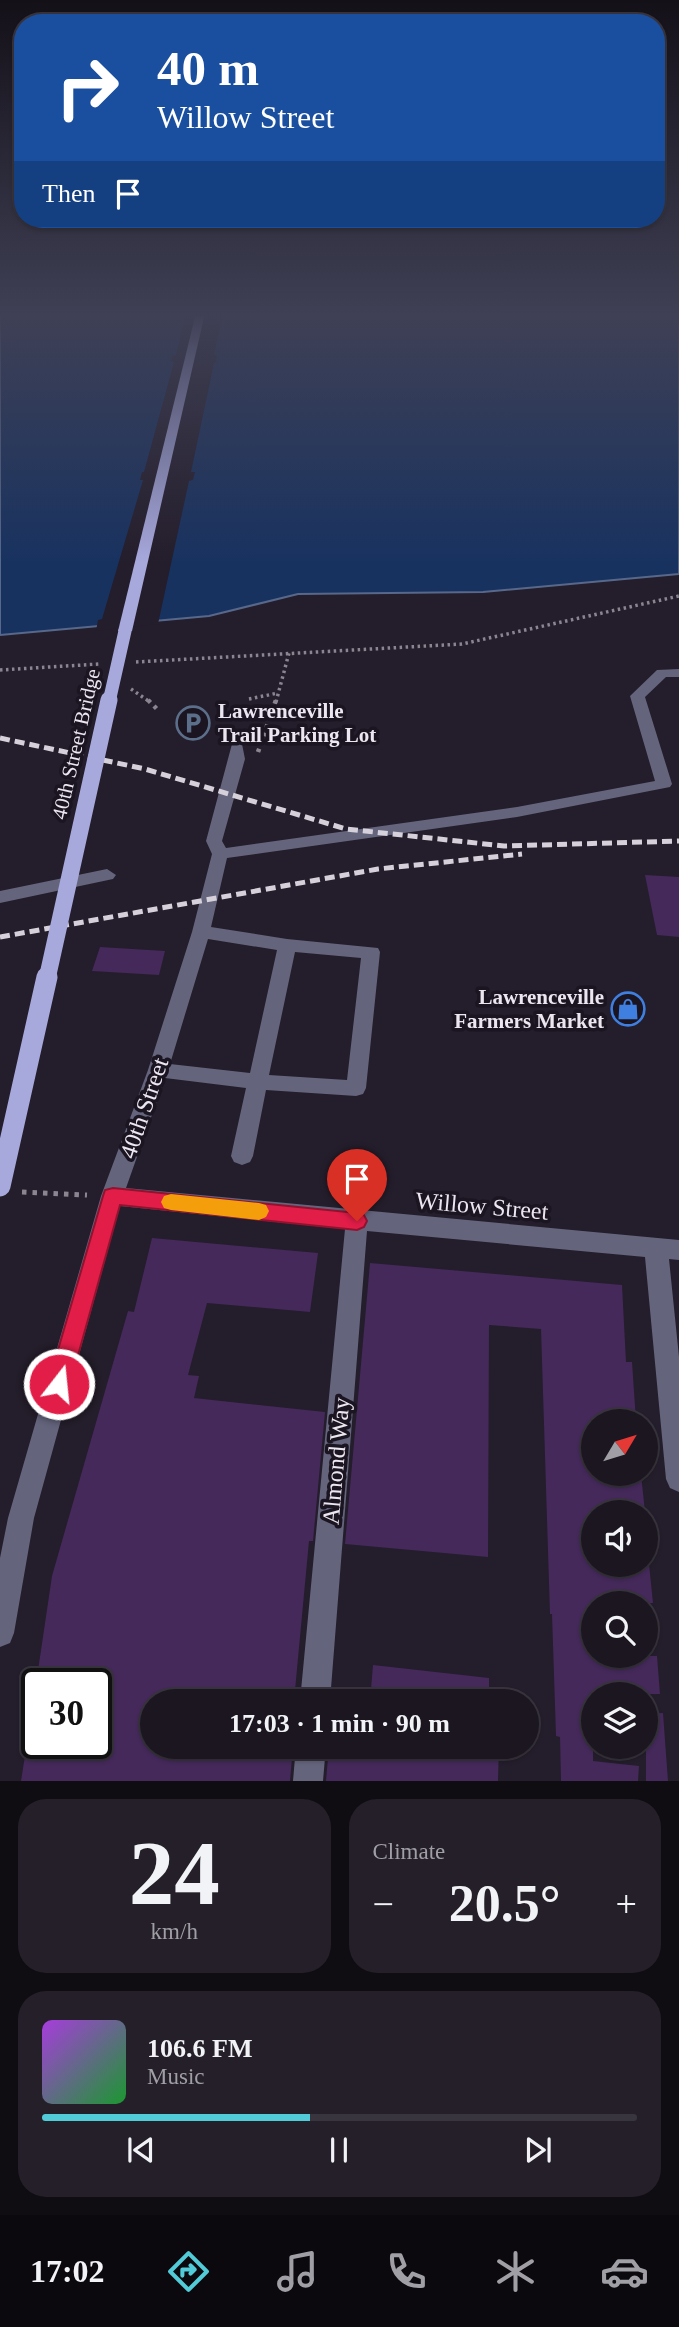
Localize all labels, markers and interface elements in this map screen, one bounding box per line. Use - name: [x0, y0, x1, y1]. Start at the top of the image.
- text: 40 m: [157, 41, 259, 96]
- icon: right: [42, 42, 133, 133]
- text: Willow Street: [157, 99, 334, 135]
- icon: arrive: [109, 175, 147, 213]
- text: Then: [42, 179, 95, 208]
- street label: 40th Street Bridge: [47, 666, 105, 822]
- place label: Lawrenceville Trail Parking Lot: [218, 699, 376, 747]
- parking icon: Lawrenceville Trail Parking Lot: [174, 704, 212, 742]
- place label: Lawrenceville Farmers Market: [454, 985, 604, 1033]
- shop icon: Lawrenceville Farmers Market: [609, 990, 647, 1028]
- street label: 40th Street: [115, 1054, 173, 1162]
- pin: [327, 1149, 387, 1221]
- icon: arrive: [338, 1160, 376, 1198]
- street label: Willow Street: [415, 1187, 550, 1225]
- position arrow: [22, 1347, 96, 1421]
- street label: Almond Way: [317, 1396, 355, 1526]
- north arrow: [581, 1409, 658, 1486]
- map controls: [581, 1409, 658, 1759]
- button: sound: [581, 1500, 658, 1577]
- button: search: [581, 1591, 658, 1668]
- speed limit sign: 30: [21, 1668, 112, 1759]
- button: layers: [581, 1682, 658, 1759]
- text: 17:03 · 1 min · 90 m: [229, 1709, 450, 1738]
- text: 24: [129, 1823, 220, 1924]
- text: Climate: [373, 1839, 445, 1864]
- text: 20.5°: [449, 1875, 561, 1932]
- text: −: [373, 1883, 394, 1925]
- text: +: [616, 1883, 637, 1925]
- text: km/h: [151, 1919, 198, 1944]
- text: 106.6 FM: [147, 2034, 252, 2063]
- text: Music: [147, 2064, 205, 2089]
- icon: previous: [122, 2131, 160, 2169]
- icon: pause: [320, 2131, 358, 2169]
- icon: next: [519, 2131, 557, 2169]
- icon: directions: [164, 2247, 213, 2296]
- icon: music: [273, 2247, 322, 2296]
- icon: phone: [382, 2247, 431, 2296]
- icon: climate: [491, 2247, 540, 2296]
- icon: car: [600, 2247, 649, 2296]
- text: 17:02: [30, 2253, 105, 2289]

